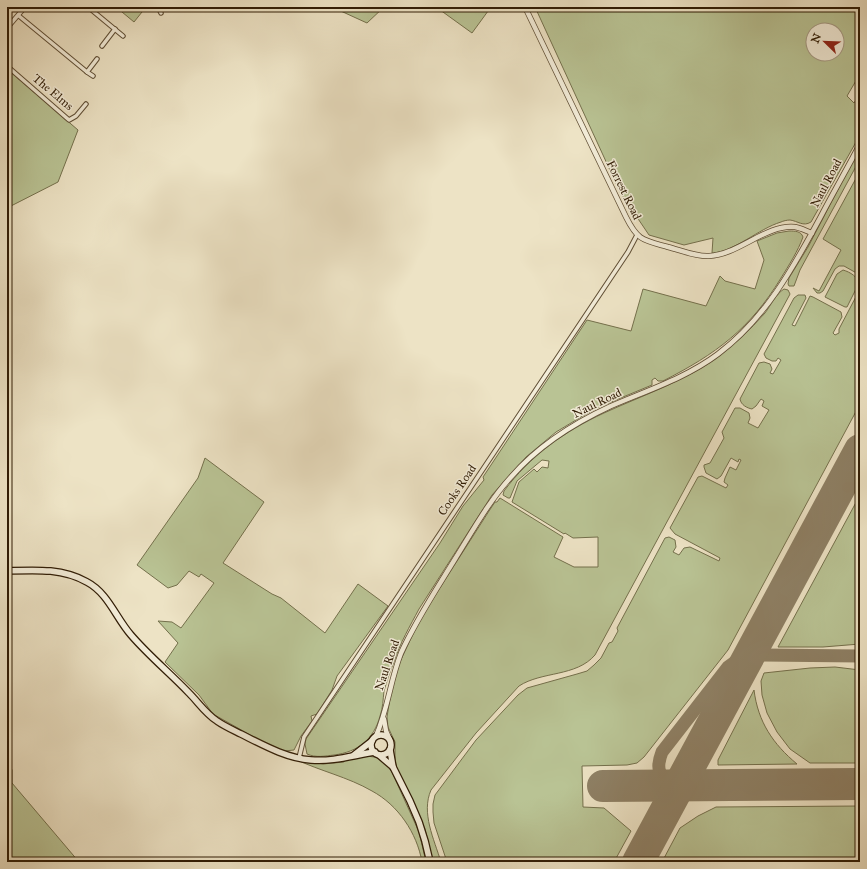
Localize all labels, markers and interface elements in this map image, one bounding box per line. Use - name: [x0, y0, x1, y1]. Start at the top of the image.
- north arrow: [805, 22, 845, 62]
- text: N: [808, 31, 824, 45]
- street label: The Elms: [30, 71, 76, 113]
- street label: Naul Road: [807, 156, 845, 210]
- street label: Forrest Road: [604, 158, 644, 222]
- street label: Naul Road: [570, 385, 624, 421]
- street label: Cooks Road: [435, 462, 479, 518]
- street label: Naul Road: [372, 638, 402, 692]

